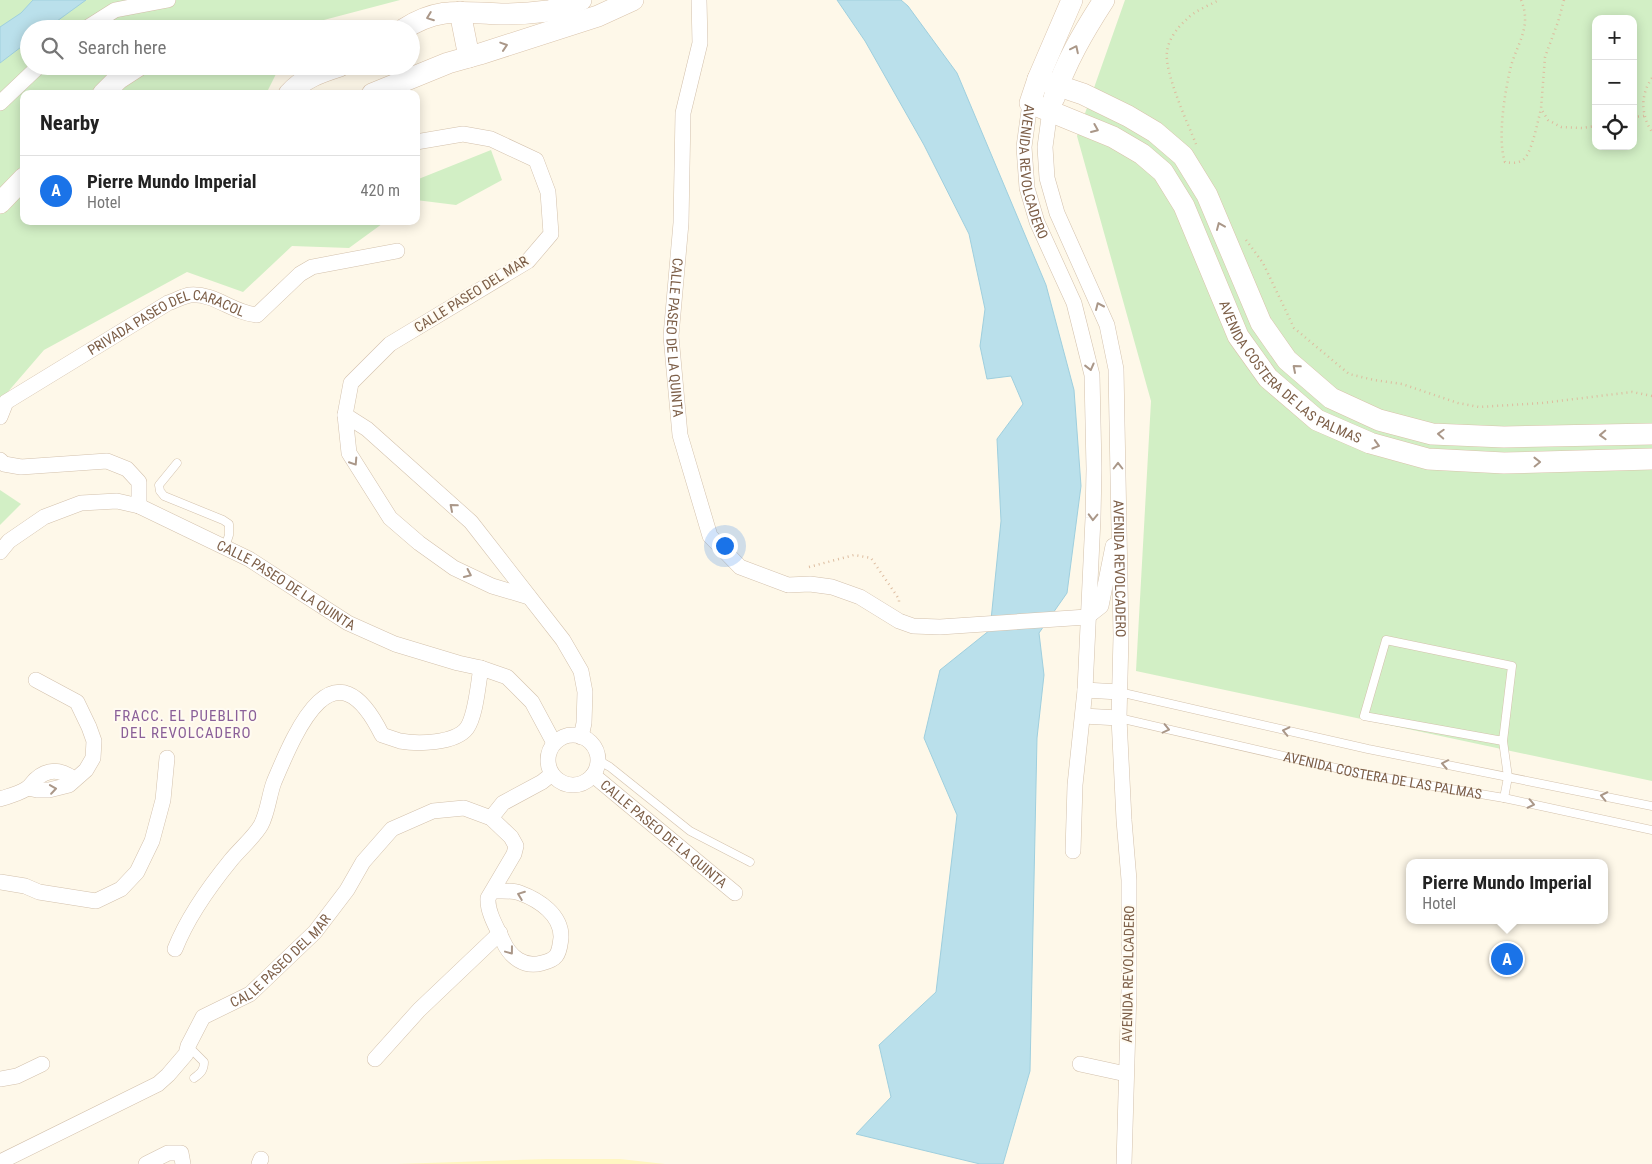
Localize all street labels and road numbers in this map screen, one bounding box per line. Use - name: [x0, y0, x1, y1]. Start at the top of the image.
- street label: AVENIDA REVOLCADERO: [1016, 103, 1052, 241]
- street label: CALLE PASEO DEL MAR: [411, 252, 531, 336]
- street label: CALLE PASEO DE LA QUINTA: [663, 257, 686, 418]
- street label: PRIVADA PASEO DEL CARACOL: [85, 287, 247, 358]
- street label: AVENIDA COSTERA DE LAS PALMAS: [1216, 298, 1364, 446]
- street label: AVENIDA REVOLCADERO: [1110, 500, 1129, 637]
- street label: CALLE PASEO DE LA QUINTA: [214, 537, 358, 633]
- street label: AVENIDA COSTERA DE LAS PALMAS: [1282, 748, 1483, 802]
- street label: CALLE PASEO DE LA QUINTA: [597, 777, 730, 891]
- street label: AVENIDA REVOLCADERO: [1119, 905, 1137, 1043]
- street label: CALLE PASEO DEL MAR: [227, 911, 334, 1011]

